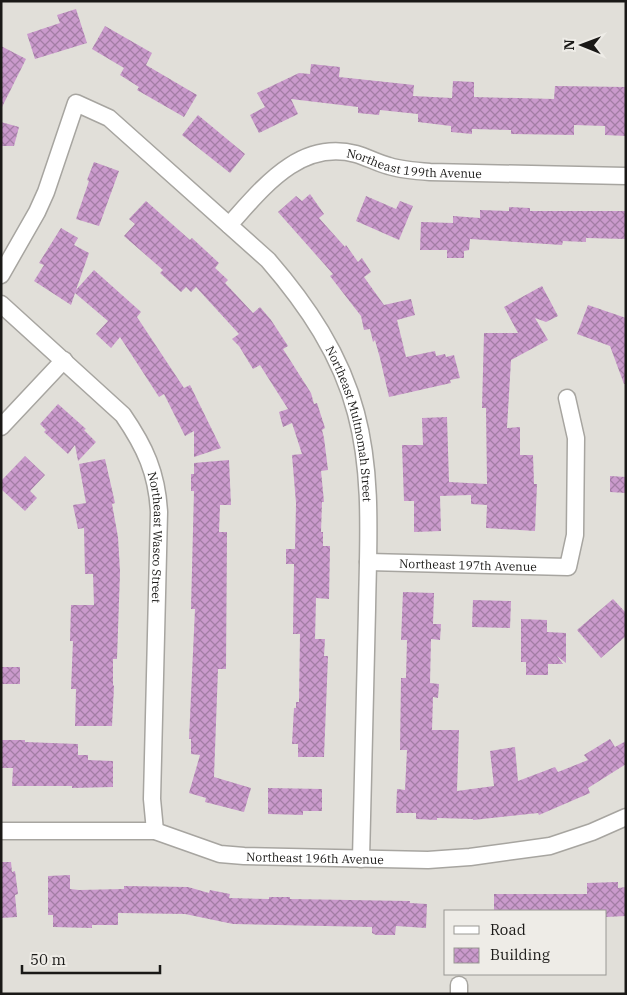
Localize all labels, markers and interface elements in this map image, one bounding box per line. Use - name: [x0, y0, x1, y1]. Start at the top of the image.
- north arrow: [557, 20, 607, 70]
- text: N: [560, 39, 578, 50]
- street label: Northeast 199th Avenue: [345, 145, 482, 181]
- street label: Northeast Multnomah Street: [323, 343, 376, 502]
- street label: Northeast Wasco Street: [145, 470, 167, 603]
- street label: Northeast 197th Avenue: [399, 555, 537, 574]
- street label: Northeast 196th Avenue: [246, 849, 384, 867]
- legend: [444, 910, 607, 975]
- text: Road: [490, 920, 526, 939]
- scale bar: [22, 942, 160, 974]
- text: Building: [490, 945, 550, 964]
- text: 50 m: [30, 950, 66, 969]

